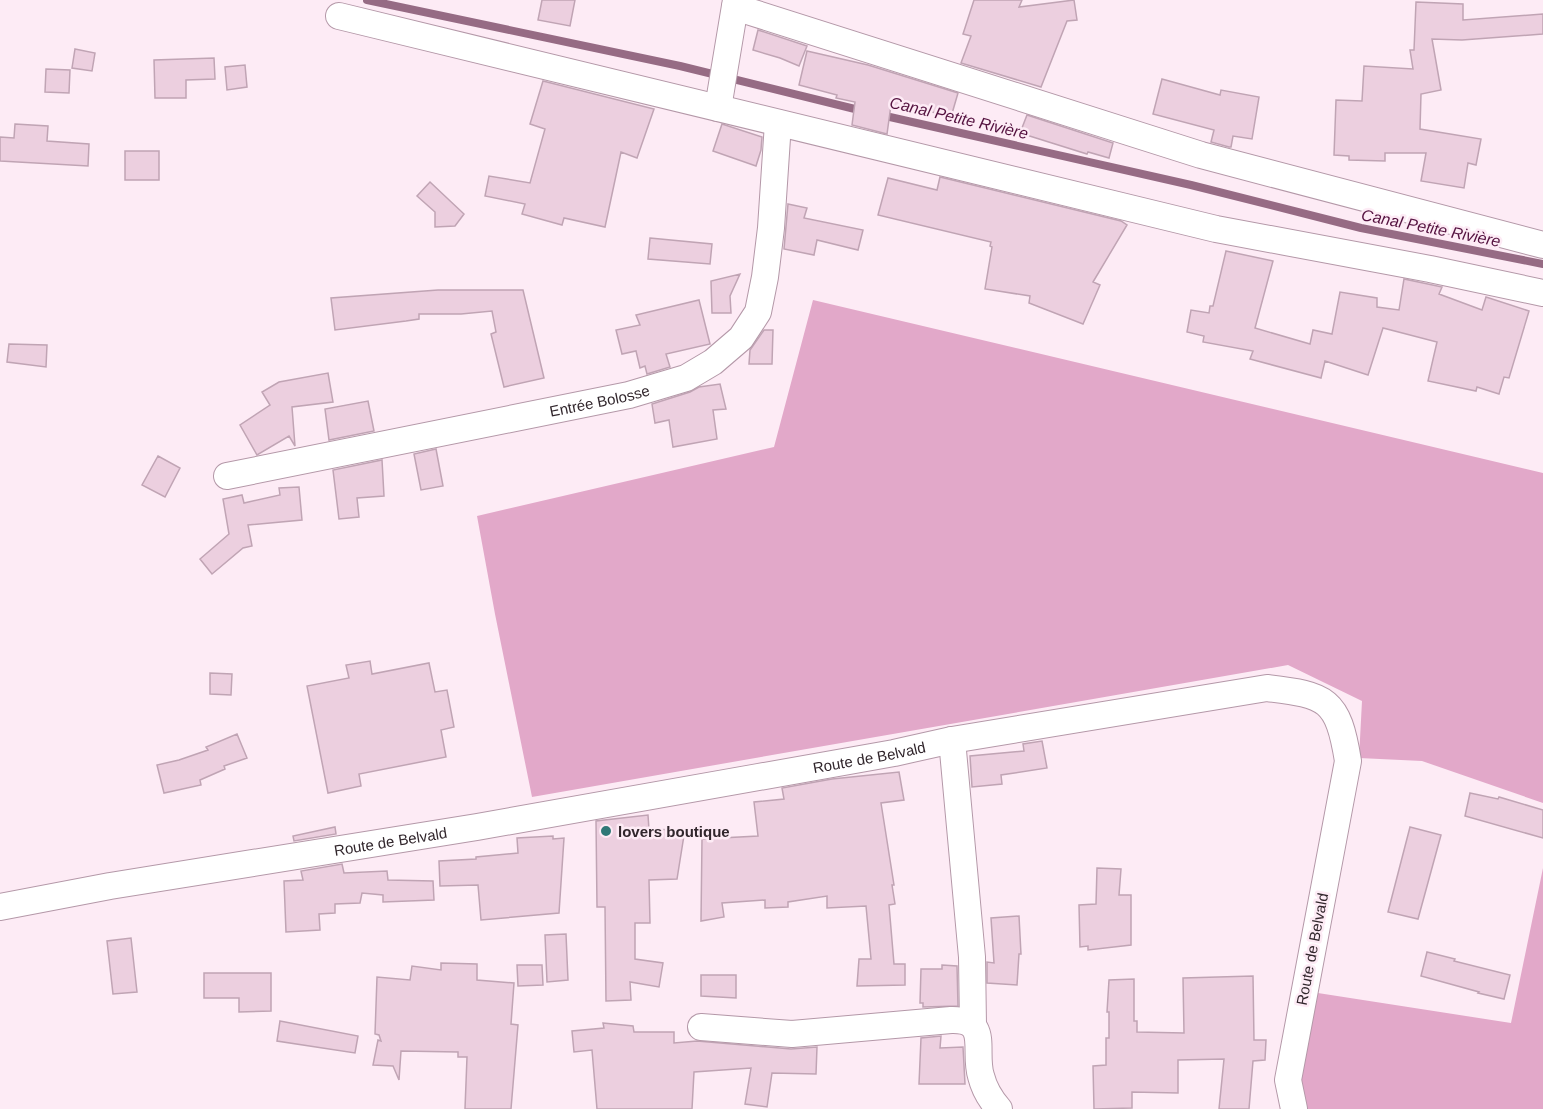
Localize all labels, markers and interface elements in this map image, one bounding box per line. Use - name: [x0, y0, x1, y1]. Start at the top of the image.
- water label: Canal Petite Rivière: [888, 94, 1030, 142]
- water label: Canal Petite Rivière: [1360, 206, 1502, 250]
- street label: Entrée Bolosse: [548, 381, 651, 419]
- street label: Route de Belvald: [811, 738, 927, 776]
- street label: Route de Belvald: [333, 823, 448, 858]
- place label: lovers boutique: [618, 823, 730, 840]
- marker: lovers boutique: [599, 824, 613, 838]
- street label: Route de Belvald: [1293, 891, 1331, 1007]

